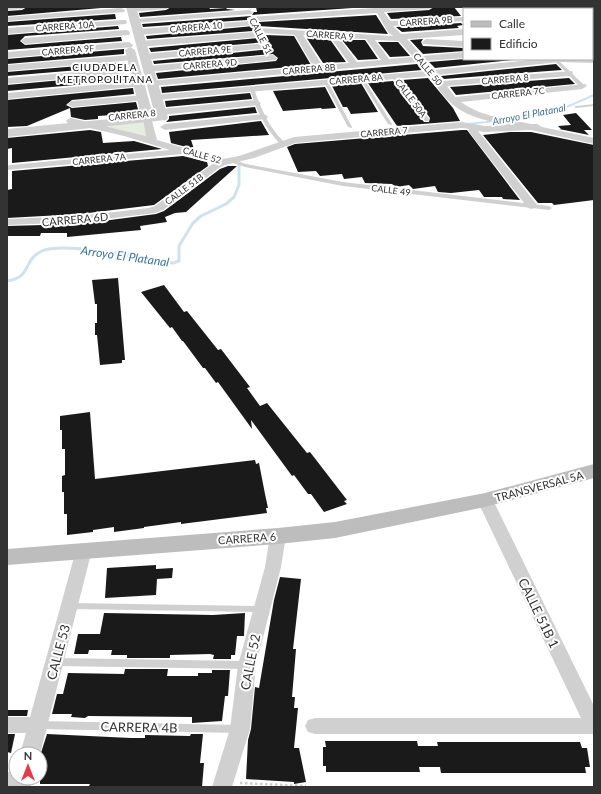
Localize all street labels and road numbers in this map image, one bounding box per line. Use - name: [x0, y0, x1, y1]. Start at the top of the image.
- street label: CARRERA 9B: [399, 14, 453, 28]
- street label: CALLE 51: [247, 16, 275, 56]
- street label: CARRERA 10A: [35, 18, 96, 34]
- street label: CARRERA 10: [169, 19, 223, 35]
- street label: CARRERA 9: [306, 28, 354, 42]
- street label: CARRERA 9F: [41, 42, 95, 58]
- street label: CARRERA 9E: [178, 43, 232, 59]
- street label: CALLE 50: [411, 50, 445, 88]
- street label: CARRERA 9D: [182, 56, 238, 72]
- street label: CARRERA 8B: [282, 61, 336, 77]
- street label: CARRERA 8A: [329, 71, 384, 87]
- street label: CARRERA 8: [481, 71, 529, 87]
- street label: CALLE 50A: [393, 77, 430, 120]
- street label: CARRERA 7C: [491, 85, 545, 101]
- street label: CARRERA 8: [108, 107, 156, 123]
- street label: CARRERA 7: [360, 124, 408, 140]
- street label: CALLE 52: [182, 144, 222, 166]
- street label: CARRERA 7A: [72, 151, 127, 167]
- street label: CALLE 51B: [163, 171, 205, 207]
- street label: CALLE 49: [371, 182, 411, 198]
- street label: CARRERA 6D: [41, 210, 109, 228]
- street label: TRANSVERSAL 5A: [493, 468, 585, 504]
- street label: CARRERA 6: [218, 529, 276, 547]
- street label: CALLE 51B 1: [515, 575, 563, 651]
- street label: CALLE 53: [43, 623, 73, 681]
- street label: CALLE 52: [237, 633, 263, 691]
- street label: CARRERA 4B: [100, 718, 178, 736]

